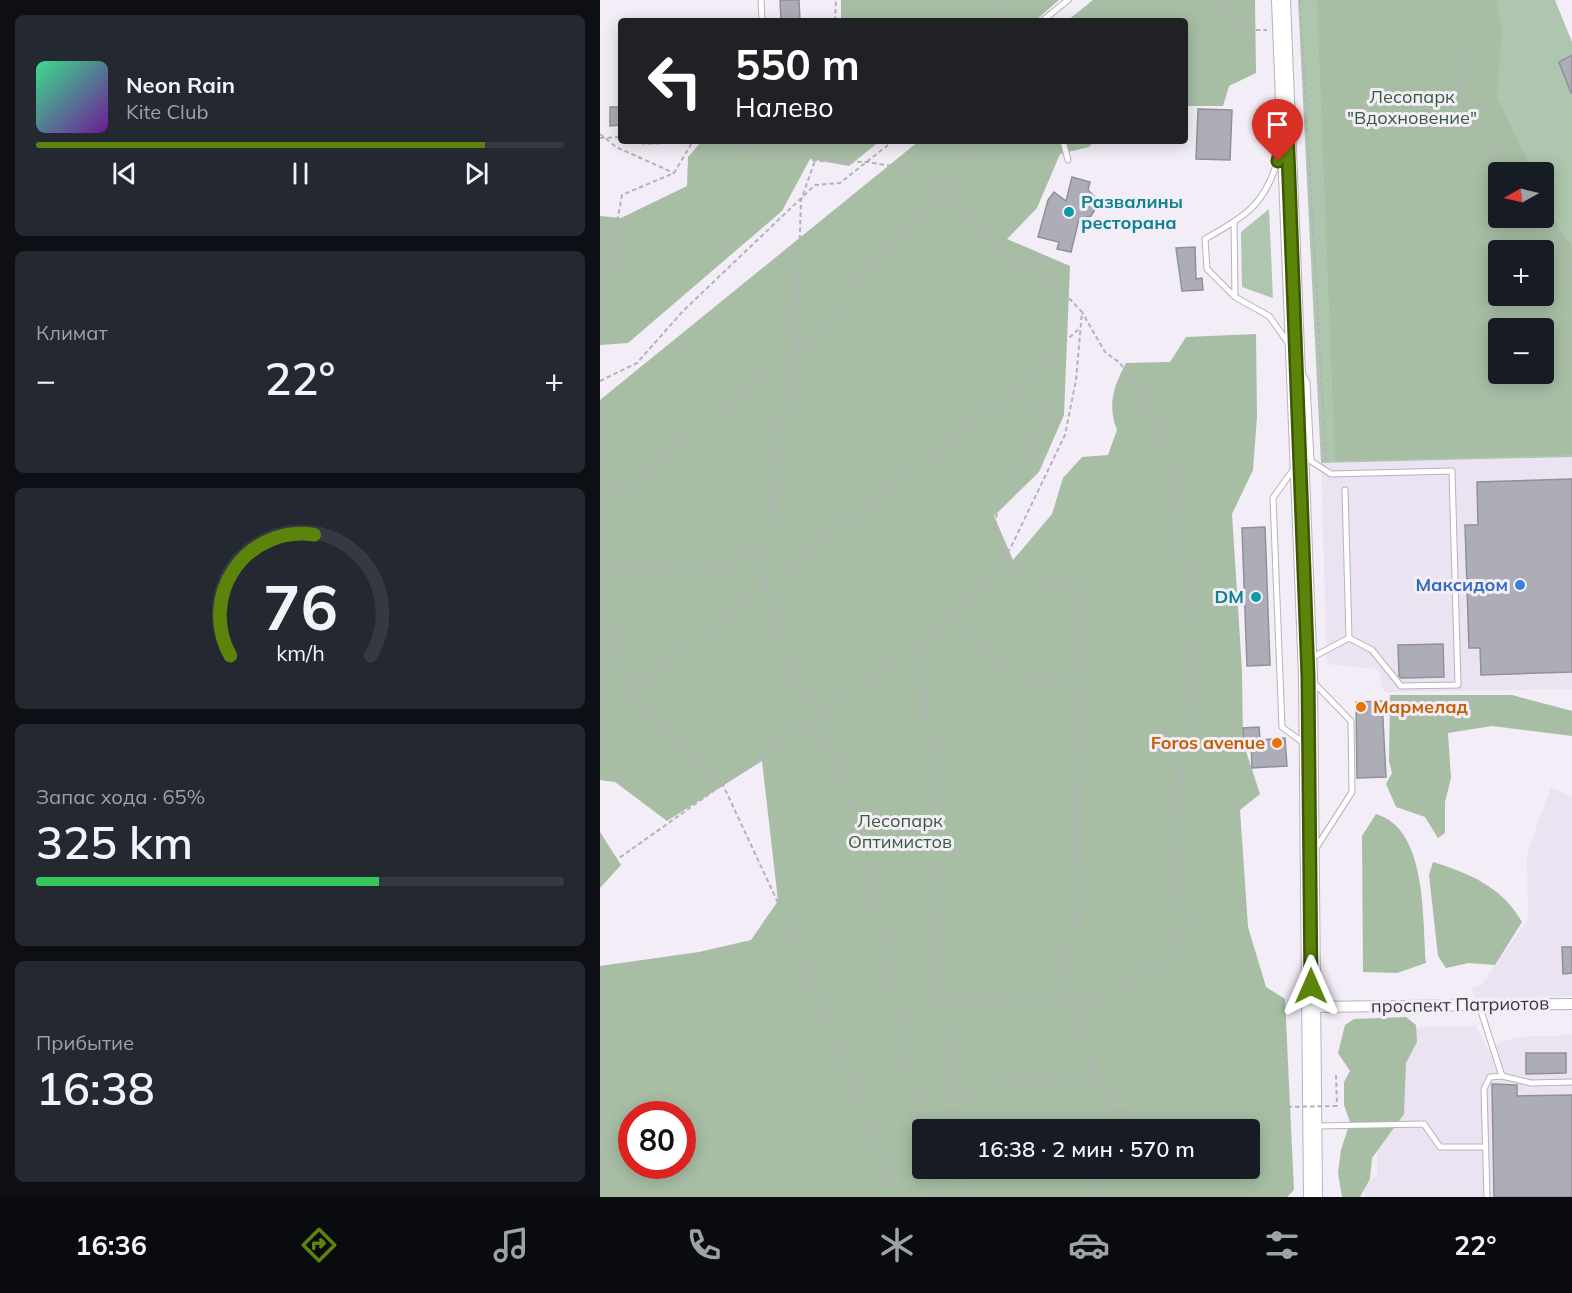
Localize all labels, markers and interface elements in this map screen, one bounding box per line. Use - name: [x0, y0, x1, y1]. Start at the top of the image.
- text: 550 m: [735, 38, 860, 91]
- icon: left: [636, 42, 714, 120]
- text: Neon Rain: [126, 71, 235, 99]
- park label: Лесопарк "Вдохновение": [1347, 85, 1477, 129]
- text: Налево: [735, 90, 834, 124]
- text: Kite Club: [126, 99, 208, 124]
- pin: [1252, 99, 1303, 161]
- icon: arrive: [1261, 108, 1294, 141]
- icon: previous: [108, 157, 141, 190]
- icon: pause: [284, 157, 317, 190]
- icon: next: [460, 157, 493, 190]
- north arrow: [1488, 162, 1554, 228]
- map controls: [1488, 162, 1554, 384]
- place label: Развалины ресторана: [1081, 190, 1183, 234]
- marker: Развалины ресторана: [1062, 205, 1076, 219]
- button: +: [1488, 240, 1554, 306]
- button: −: [1488, 318, 1554, 384]
- text: Климат: [36, 320, 108, 345]
- text: 22°: [265, 350, 335, 406]
- text: −: [36, 359, 56, 400]
- text: +: [544, 359, 564, 400]
- text: 76: [263, 567, 337, 646]
- place label: Максидом: [1415, 573, 1508, 596]
- marker: Максидом: [1513, 578, 1527, 592]
- place label: DM: [1215, 585, 1244, 608]
- marker: DM: [1249, 590, 1263, 604]
- text: km/h: [276, 639, 324, 666]
- place label: Мармелад: [1373, 695, 1469, 718]
- marker: Мармелад: [1354, 700, 1368, 714]
- place label: Foros avenue: [1151, 731, 1265, 754]
- marker: Foros avenue: [1270, 736, 1284, 750]
- text: Запас хода · 65%: [36, 784, 205, 809]
- park label: Лесопарк Оптимистов: [848, 809, 952, 853]
- text: 325 km: [36, 814, 193, 870]
- position arrow: [1279, 954, 1343, 1018]
- street label: проспект Патриотов: [1371, 991, 1549, 1018]
- text: Прибытие: [36, 1030, 134, 1055]
- text: 16:38: [36, 1060, 155, 1116]
- speed limit sign: 80: [618, 1101, 696, 1179]
- text: 16:38 · 2 мин · 570 m: [977, 1135, 1195, 1163]
- icon: directions: [298, 1224, 340, 1266]
- icon: music: [490, 1224, 532, 1266]
- icon: phone: [683, 1224, 725, 1266]
- icon: climate: [876, 1224, 918, 1266]
- icon: car: [1068, 1224, 1110, 1266]
- icon: filters: [1261, 1224, 1303, 1266]
- text: 16:36: [75, 1228, 147, 1262]
- text: 22°: [1454, 1228, 1497, 1262]

